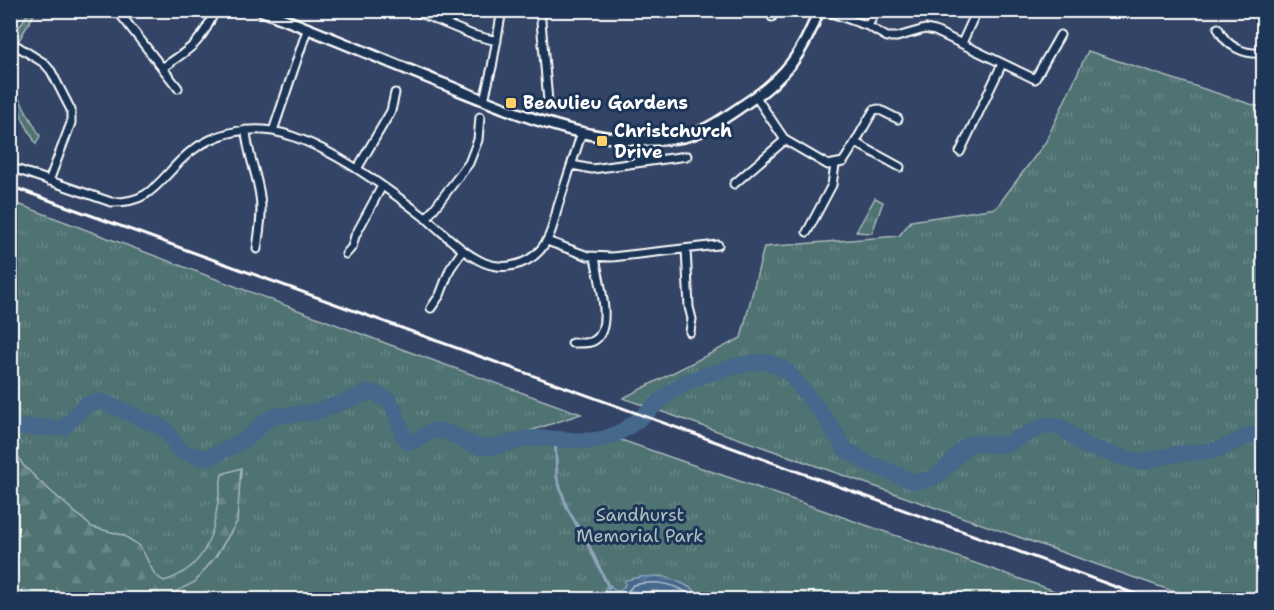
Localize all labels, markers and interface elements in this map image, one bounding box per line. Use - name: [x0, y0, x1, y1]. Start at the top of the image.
- place label: Beaulieu Gardens: [523, 91, 688, 115]
- marker: Beaulieu Gardens: [504, 96, 518, 110]
- place label: Christchurch Drive: [614, 119, 732, 164]
- marker: Christchurch Drive: [595, 134, 609, 148]
- park label: Sandhurst Memorial Park: [576, 503, 704, 548]

